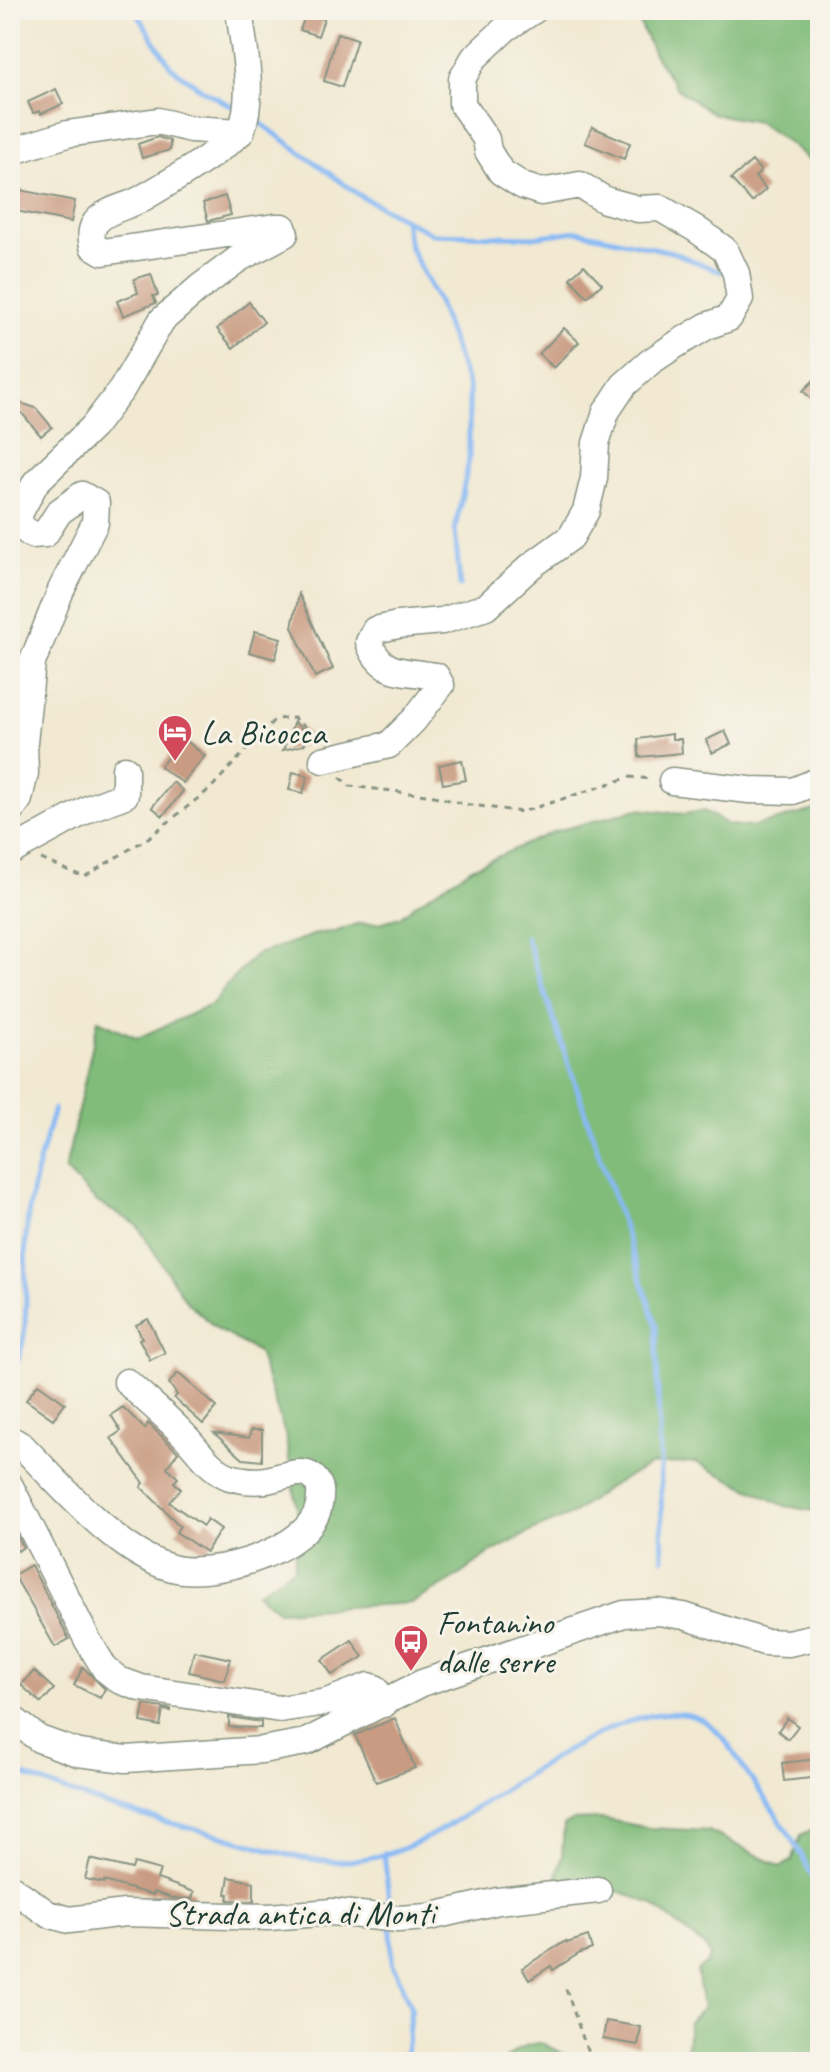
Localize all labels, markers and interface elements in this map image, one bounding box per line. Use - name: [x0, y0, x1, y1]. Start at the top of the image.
- place label: La Bicocca: [201, 711, 328, 754]
- hotel icon: La Bicocca: [156, 713, 194, 763]
- place label: Fontanino dalle serre: [437, 1601, 557, 1683]
- bus stop icon: Fontanino dalle serre: [392, 1623, 430, 1673]
- street label: Strada antica di Monti: [165, 1892, 438, 1935]

